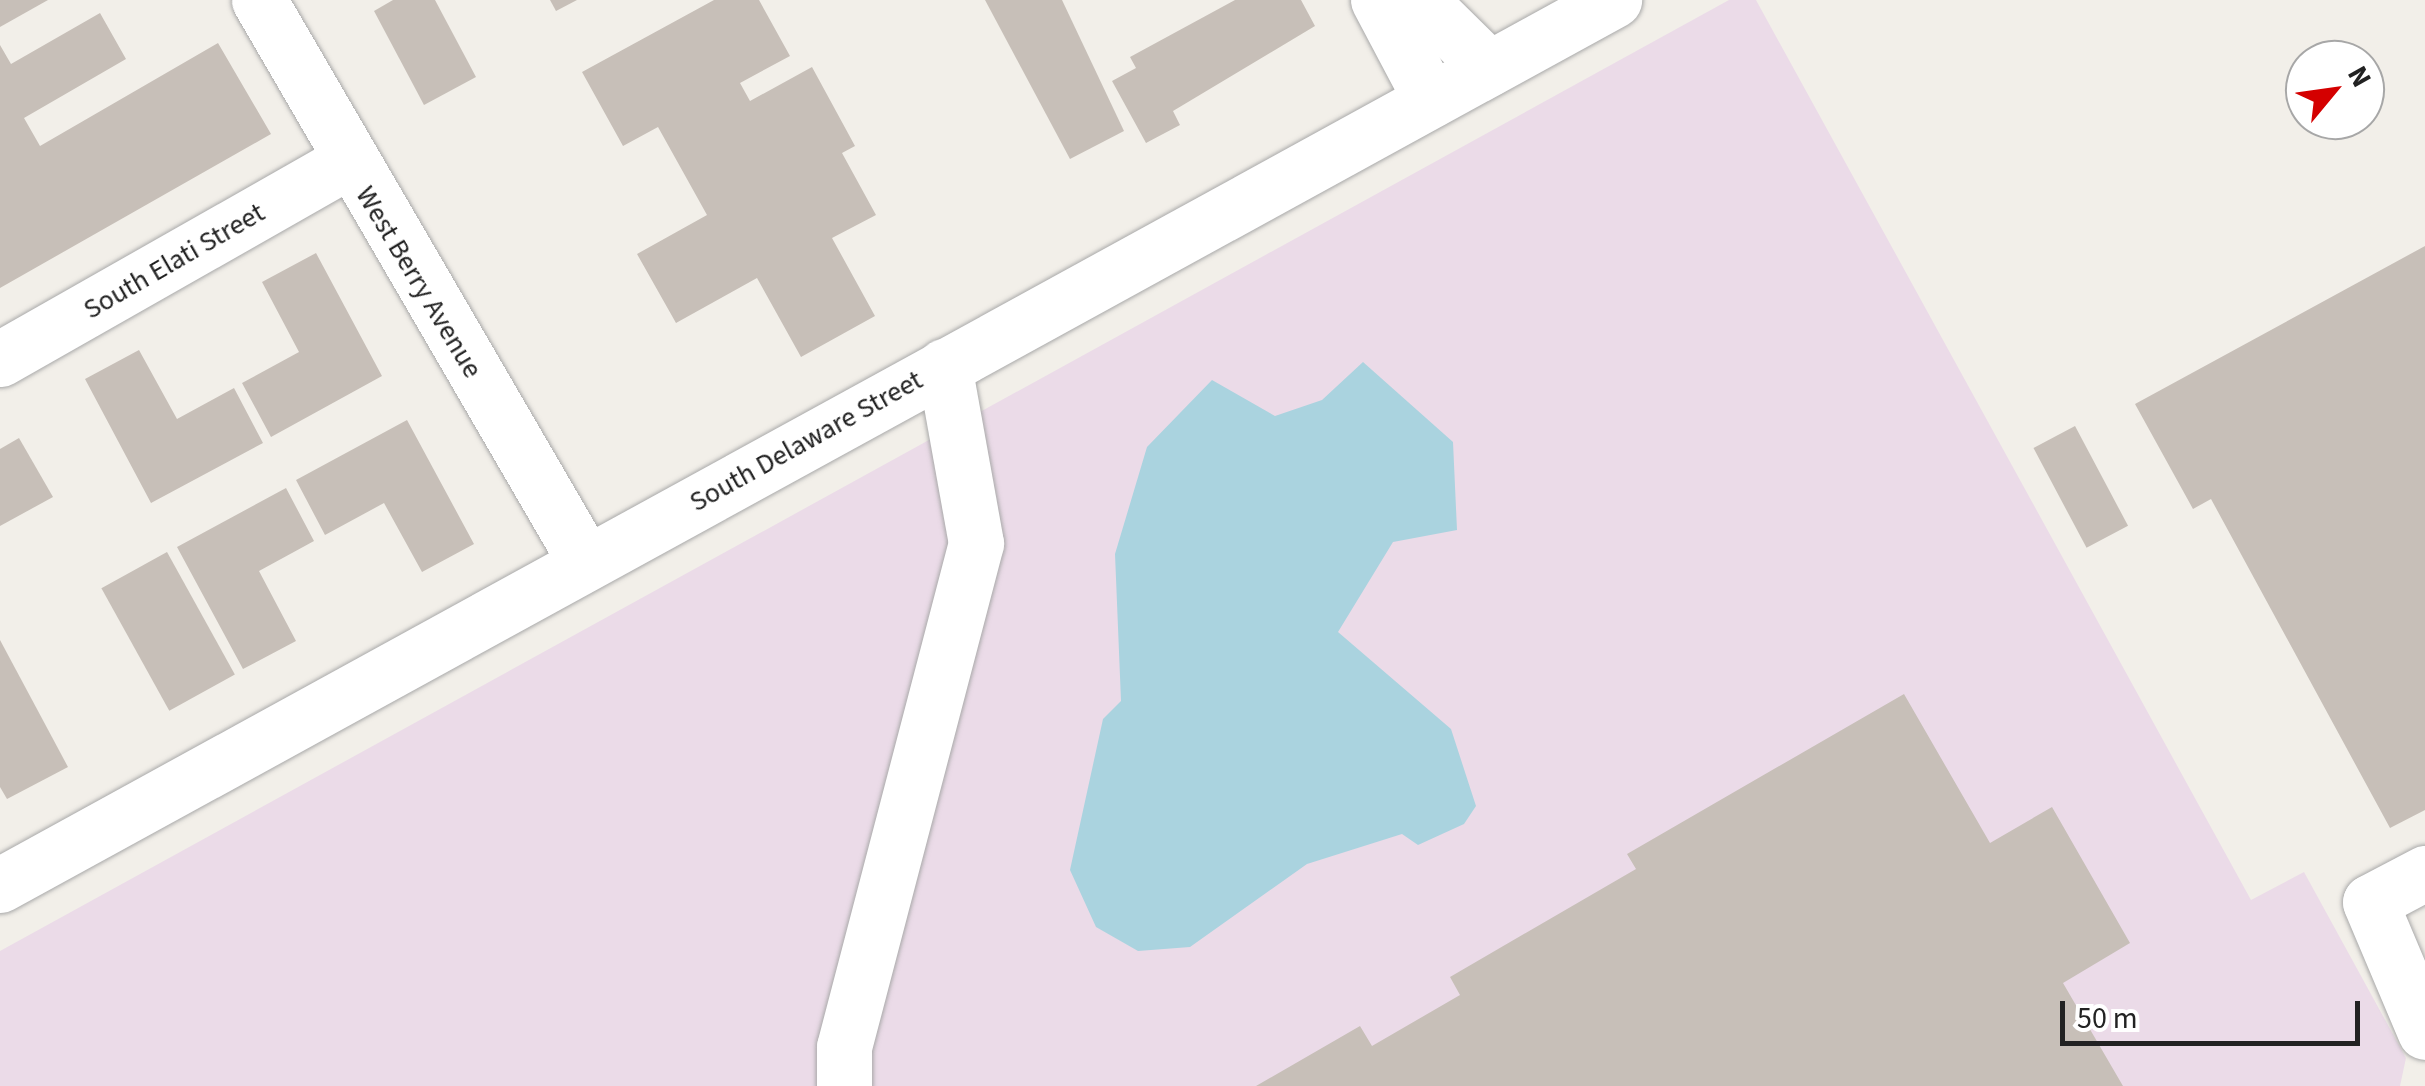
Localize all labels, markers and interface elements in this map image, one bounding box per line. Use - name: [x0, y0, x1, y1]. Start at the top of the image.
- north arrow: [2285, 40, 2385, 140]
- text: N: [2337, 59, 2381, 94]
- street label: West Berry Avenue: [349, 180, 489, 384]
- street label: South Elati Street: [78, 196, 270, 326]
- street label: South Delaware Street: [684, 363, 928, 519]
- scale bar: [2065, 981, 2365, 1043]
- text: 50 m: [2077, 997, 2138, 1040]

